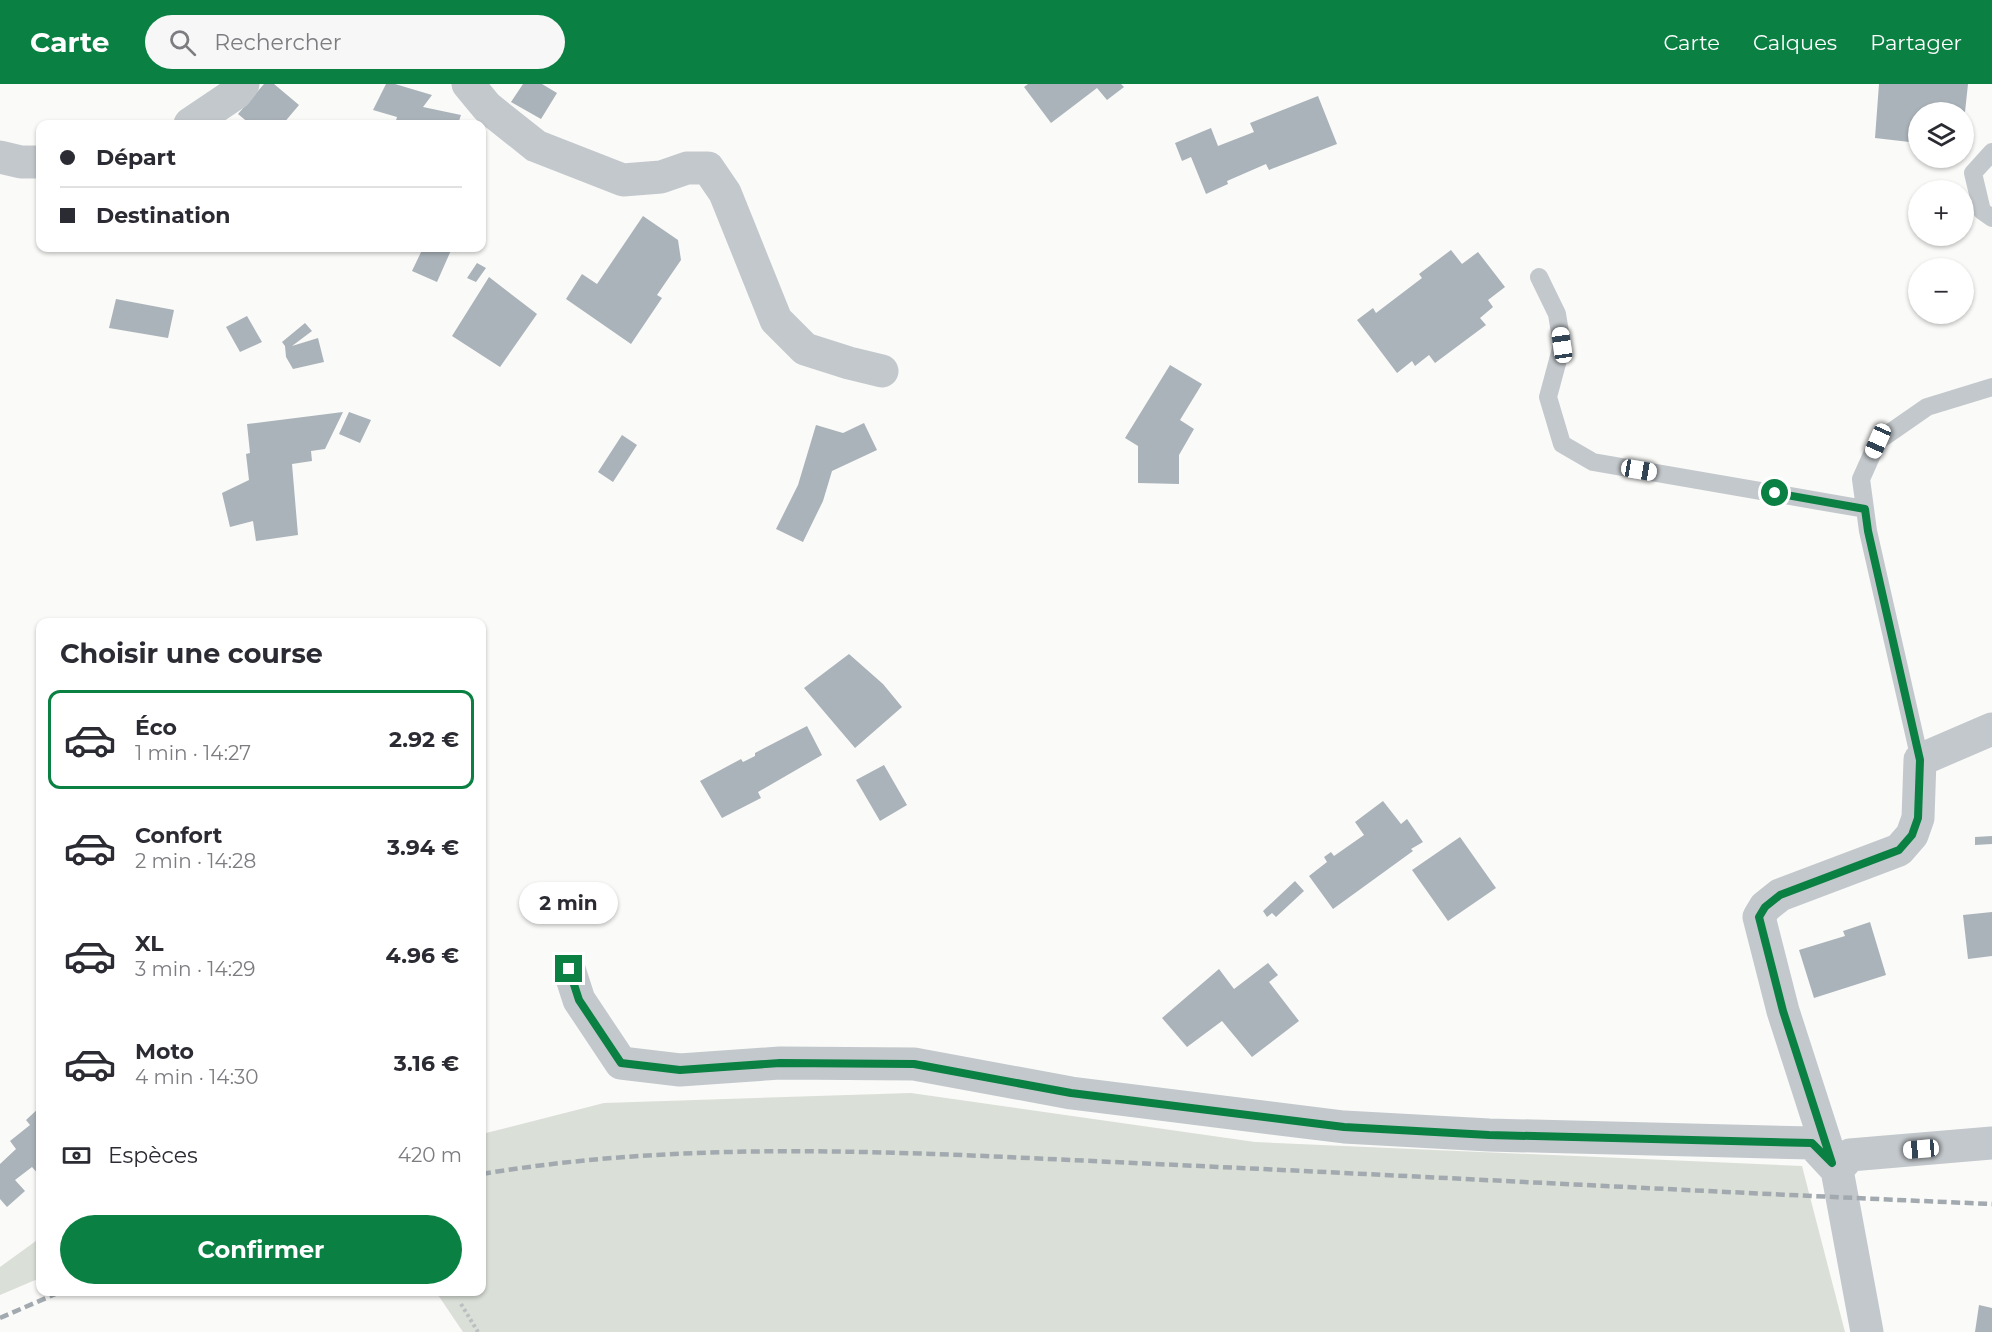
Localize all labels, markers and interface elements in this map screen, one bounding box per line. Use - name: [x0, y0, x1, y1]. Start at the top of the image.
- search box: [145, 15, 565, 69]
- text: Carte: [30, 25, 109, 59]
- icon: search: [166, 26, 199, 59]
- text: Rechercher: [214, 29, 342, 56]
- text: Carte: [1663, 30, 1720, 55]
- text: Calques: [1753, 30, 1837, 55]
- text: Partager: [1870, 30, 1962, 55]
- map controls: [1908, 102, 1974, 324]
- button: layers: [1908, 102, 1974, 168]
- text: Départ: [96, 144, 176, 171]
- button: +: [1908, 180, 1974, 246]
- text: Destination: [96, 202, 231, 229]
- button: −: [1908, 258, 1974, 324]
- car: [1551, 326, 1573, 364]
- car: [1862, 421, 1894, 461]
- car: [1620, 458, 1658, 482]
- route start: [1761, 479, 1788, 506]
- text: Choisir une course: [60, 637, 323, 670]
- icon: car: [63, 713, 117, 767]
- text: Éco: [135, 714, 177, 741]
- text: 2.92 €: [389, 726, 459, 753]
- text: 1 min · 14:27: [135, 741, 251, 765]
- icon: car: [63, 821, 117, 875]
- text: Confort: [135, 822, 222, 849]
- text: 3.94 €: [387, 834, 459, 861]
- text: 2 min · 14:28: [135, 849, 256, 873]
- callout: 2 min: [520, 882, 618, 924]
- text: 2 min: [539, 891, 598, 915]
- icon: car: [63, 929, 117, 983]
- text: XL: [135, 930, 164, 957]
- text: 4.96 €: [386, 942, 459, 969]
- route end: [555, 955, 582, 982]
- text: 3 min · 14:29: [135, 957, 256, 981]
- icon: car: [63, 1037, 117, 1091]
- text: Moto: [135, 1038, 194, 1065]
- text: 3.16 €: [394, 1050, 459, 1077]
- text: 4 min · 14:30: [135, 1065, 258, 1089]
- car: [1902, 1138, 1940, 1160]
- icon: cash: [60, 1139, 93, 1172]
- text: Espèces: [108, 1142, 198, 1169]
- text: 420 m: [398, 1143, 462, 1167]
- button: Confirmer: [60, 1215, 462, 1284]

